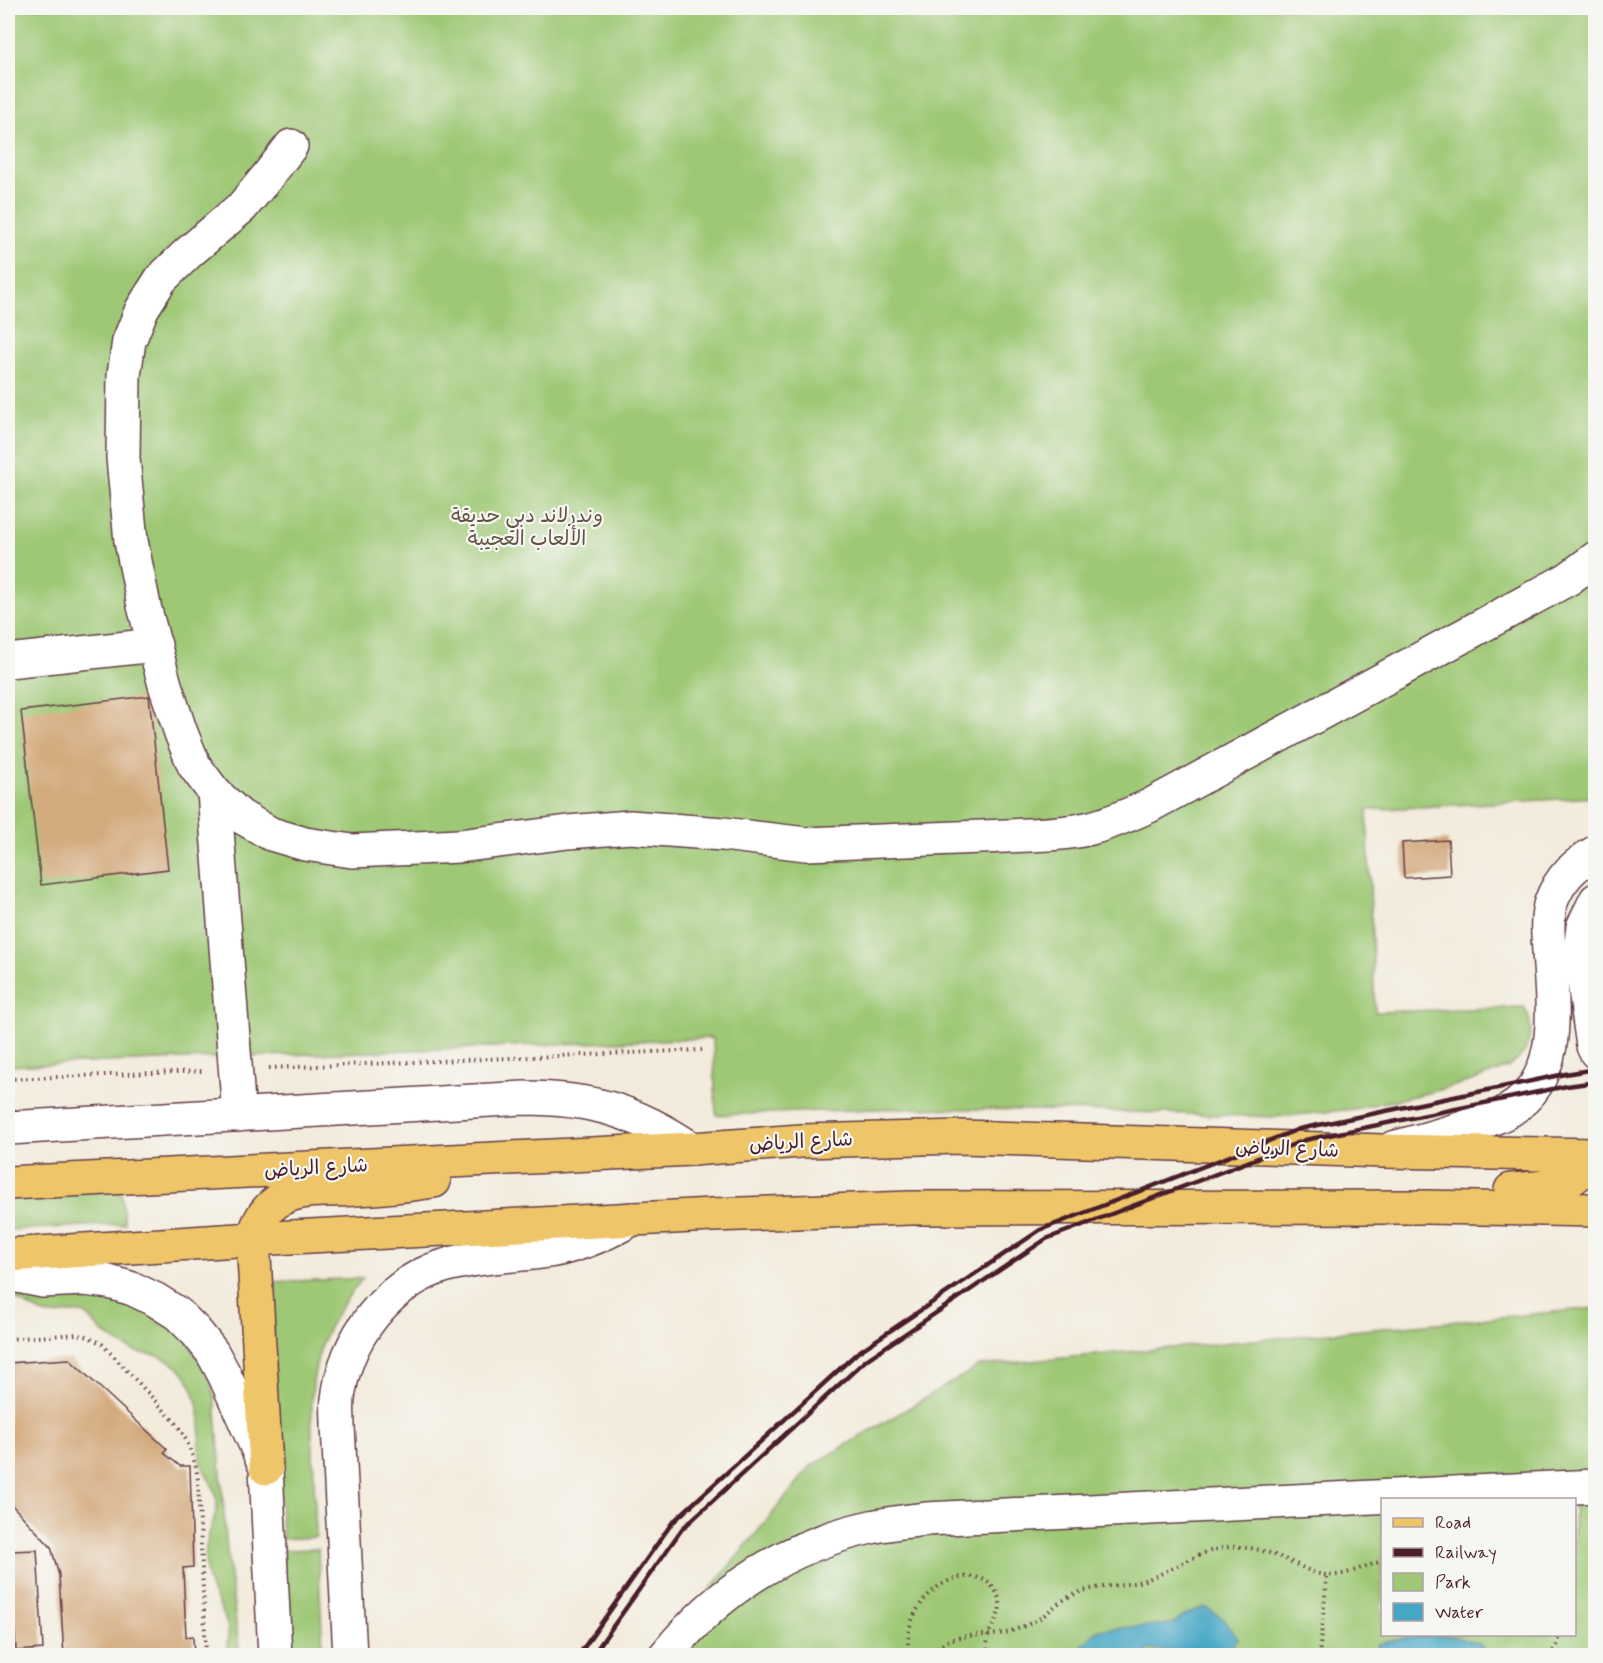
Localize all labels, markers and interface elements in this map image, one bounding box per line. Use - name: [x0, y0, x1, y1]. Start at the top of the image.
- park label: وندرلاند دبي حديقة الألعاب العجيبة: [451, 503, 603, 553]
- street label: شارع الرياض: [749, 1126, 854, 1159]
- street label: شارع الرياض: [1235, 1134, 1339, 1165]
- street label: شارع الرياض: [264, 1152, 369, 1185]
- legend: [1381, 1498, 1576, 1636]
- text: Road: [1435, 1511, 1471, 1535]
- text: Railway: [1435, 1541, 1497, 1565]
- text: Park: [1435, 1571, 1471, 1595]
- text: Water: [1435, 1601, 1484, 1625]

